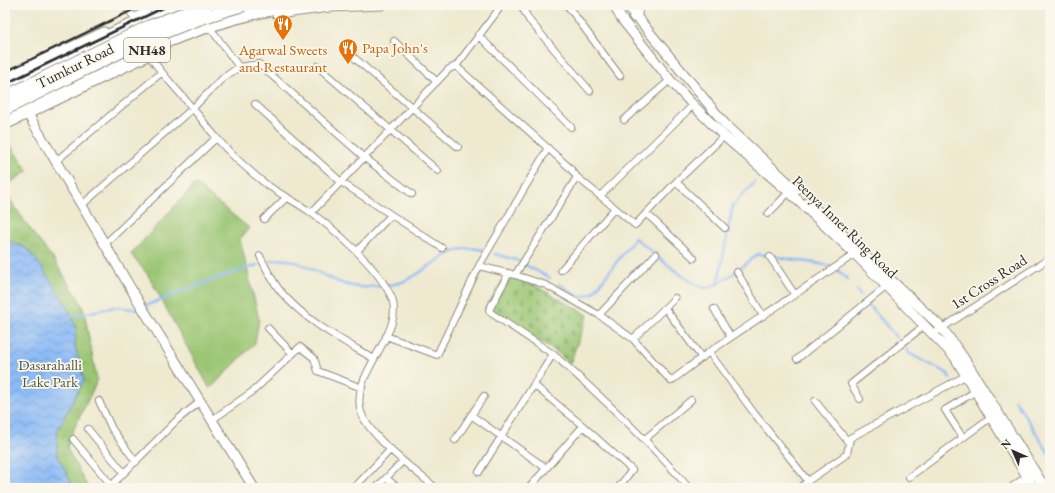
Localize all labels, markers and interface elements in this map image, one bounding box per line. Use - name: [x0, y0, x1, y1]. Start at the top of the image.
- restaurant icon: Agarwal Sweets and Restaurant: [272, 13, 294, 41]
- restaurant icon: Papa John's: [337, 37, 359, 65]
- street label: Tumkur Road: [33, 38, 117, 92]
- road number: NH48: [124, 38, 170, 62]
- place label: Papa John's: [362, 38, 428, 57]
- place label: Agarwal Sweets and Restaurant: [238, 40, 327, 76]
- street label: Peenya Inner Ring Road: [788, 171, 902, 282]
- street label: 1st Cross Road: [947, 250, 1031, 313]
- park label: Dasarahalli Lake Park: [18, 355, 82, 391]
- north arrow: [993, 431, 1033, 471]
- text: N: [998, 436, 1014, 452]

